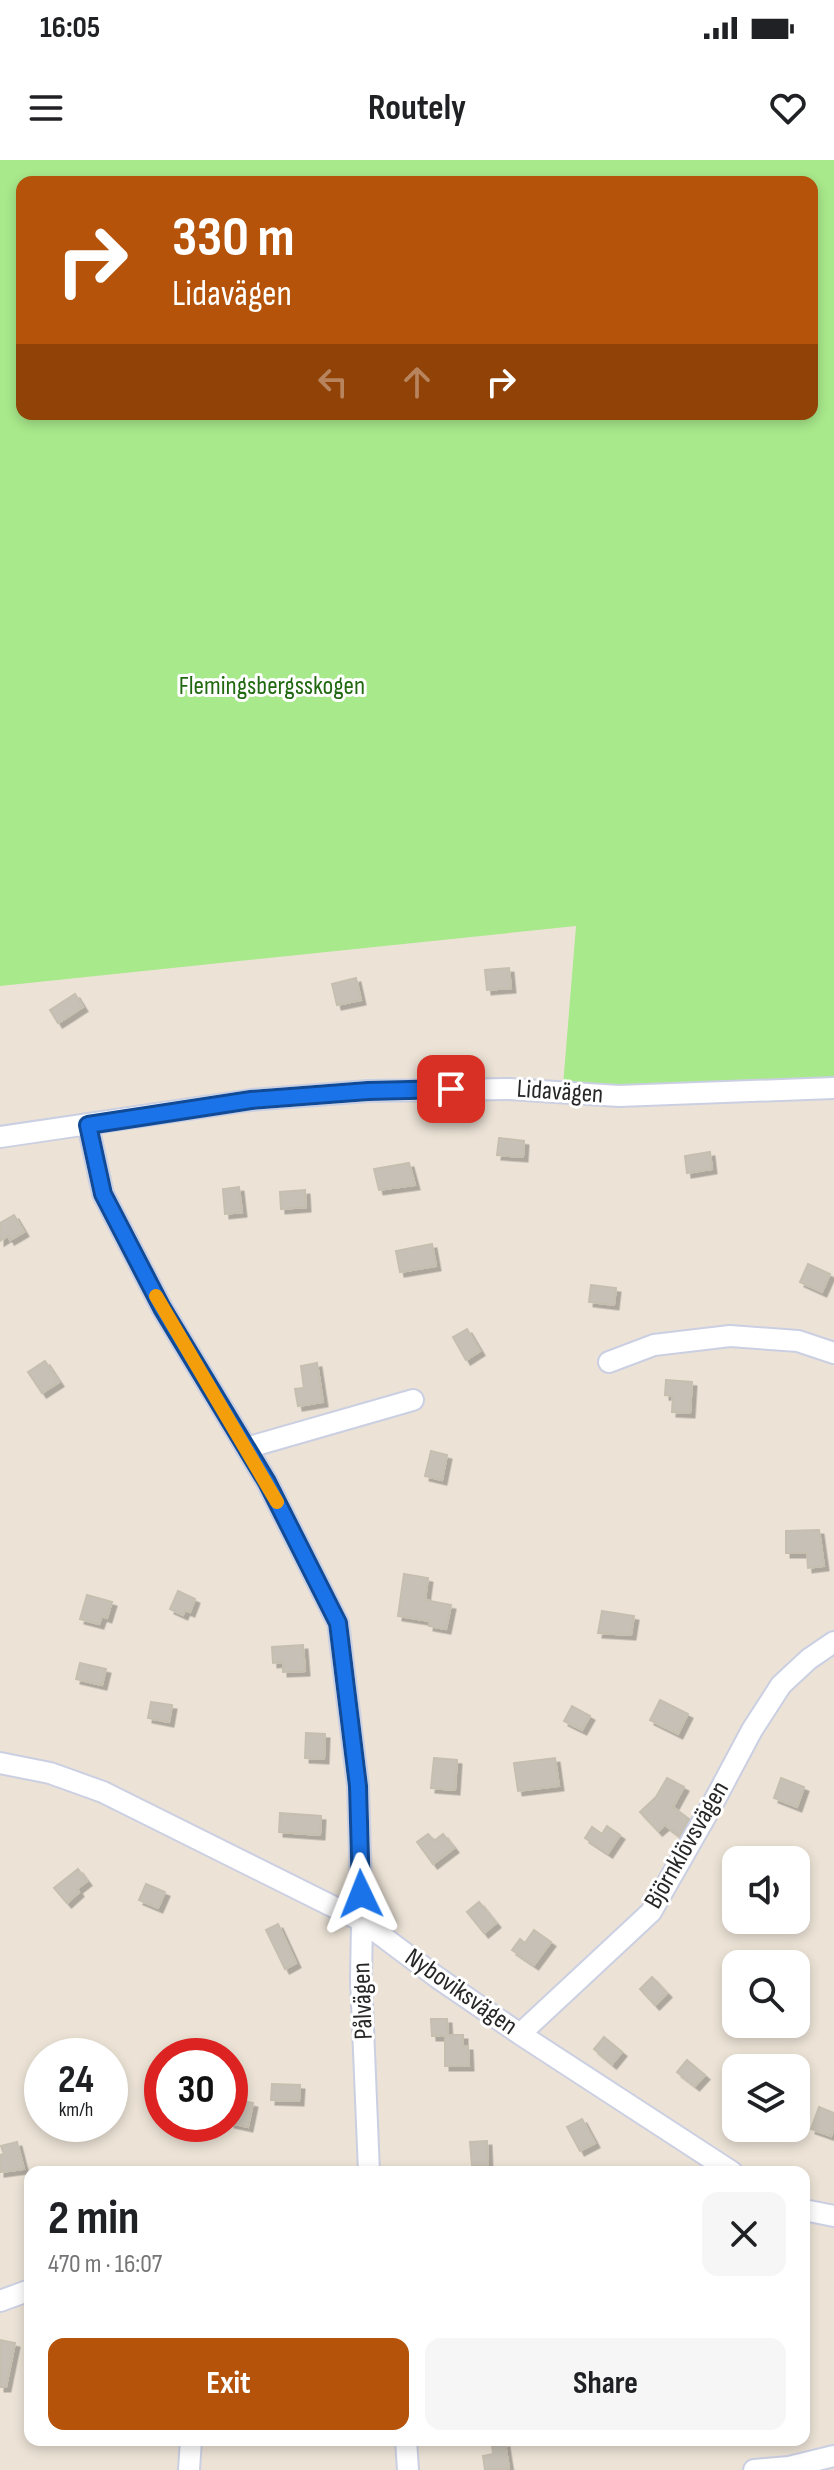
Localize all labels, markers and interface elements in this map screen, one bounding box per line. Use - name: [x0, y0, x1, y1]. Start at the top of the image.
- text: 16:05: [40, 10, 100, 46]
- icon: menu: [24, 86, 68, 130]
- icon: heart: [766, 86, 810, 130]
- text: Routely: [368, 87, 466, 130]
- text: 330 m: [172, 205, 295, 272]
- icon: right: [40, 208, 144, 312]
- text: Lidavägen: [172, 273, 292, 316]
- icon: left: [311, 360, 355, 404]
- icon: ahead: [395, 360, 439, 404]
- icon: right: [479, 360, 523, 404]
- park label: Flemingsbergsskogen: [179, 671, 365, 702]
- pin: [417, 1055, 485, 1123]
- icon: arrive: [429, 1067, 473, 1111]
- street label: Lidavägen: [516, 1074, 604, 1110]
- street label: Björnklövsvägen: [638, 1776, 736, 1914]
- map controls: [722, 1846, 810, 2142]
- button: sound: [722, 1846, 810, 1934]
- position arrow: [319, 1852, 403, 1936]
- street label: Nyboviksvägen: [399, 1942, 523, 2042]
- button: search: [722, 1950, 810, 2038]
- street label: Pålvägen: [346, 1962, 380, 2040]
- speed limit sign: 30: [144, 2038, 248, 2142]
- button: layers: [722, 2054, 810, 2142]
- text: 24: [58, 2056, 94, 2104]
- text: km/h: [59, 2098, 93, 2122]
- text: 2 min: [48, 2190, 139, 2247]
- button: close: [702, 2192, 786, 2276]
- text: 470 m · 16:07: [48, 2249, 162, 2280]
- button: Exit: [48, 2338, 409, 2430]
- button: Share: [425, 2338, 786, 2430]

